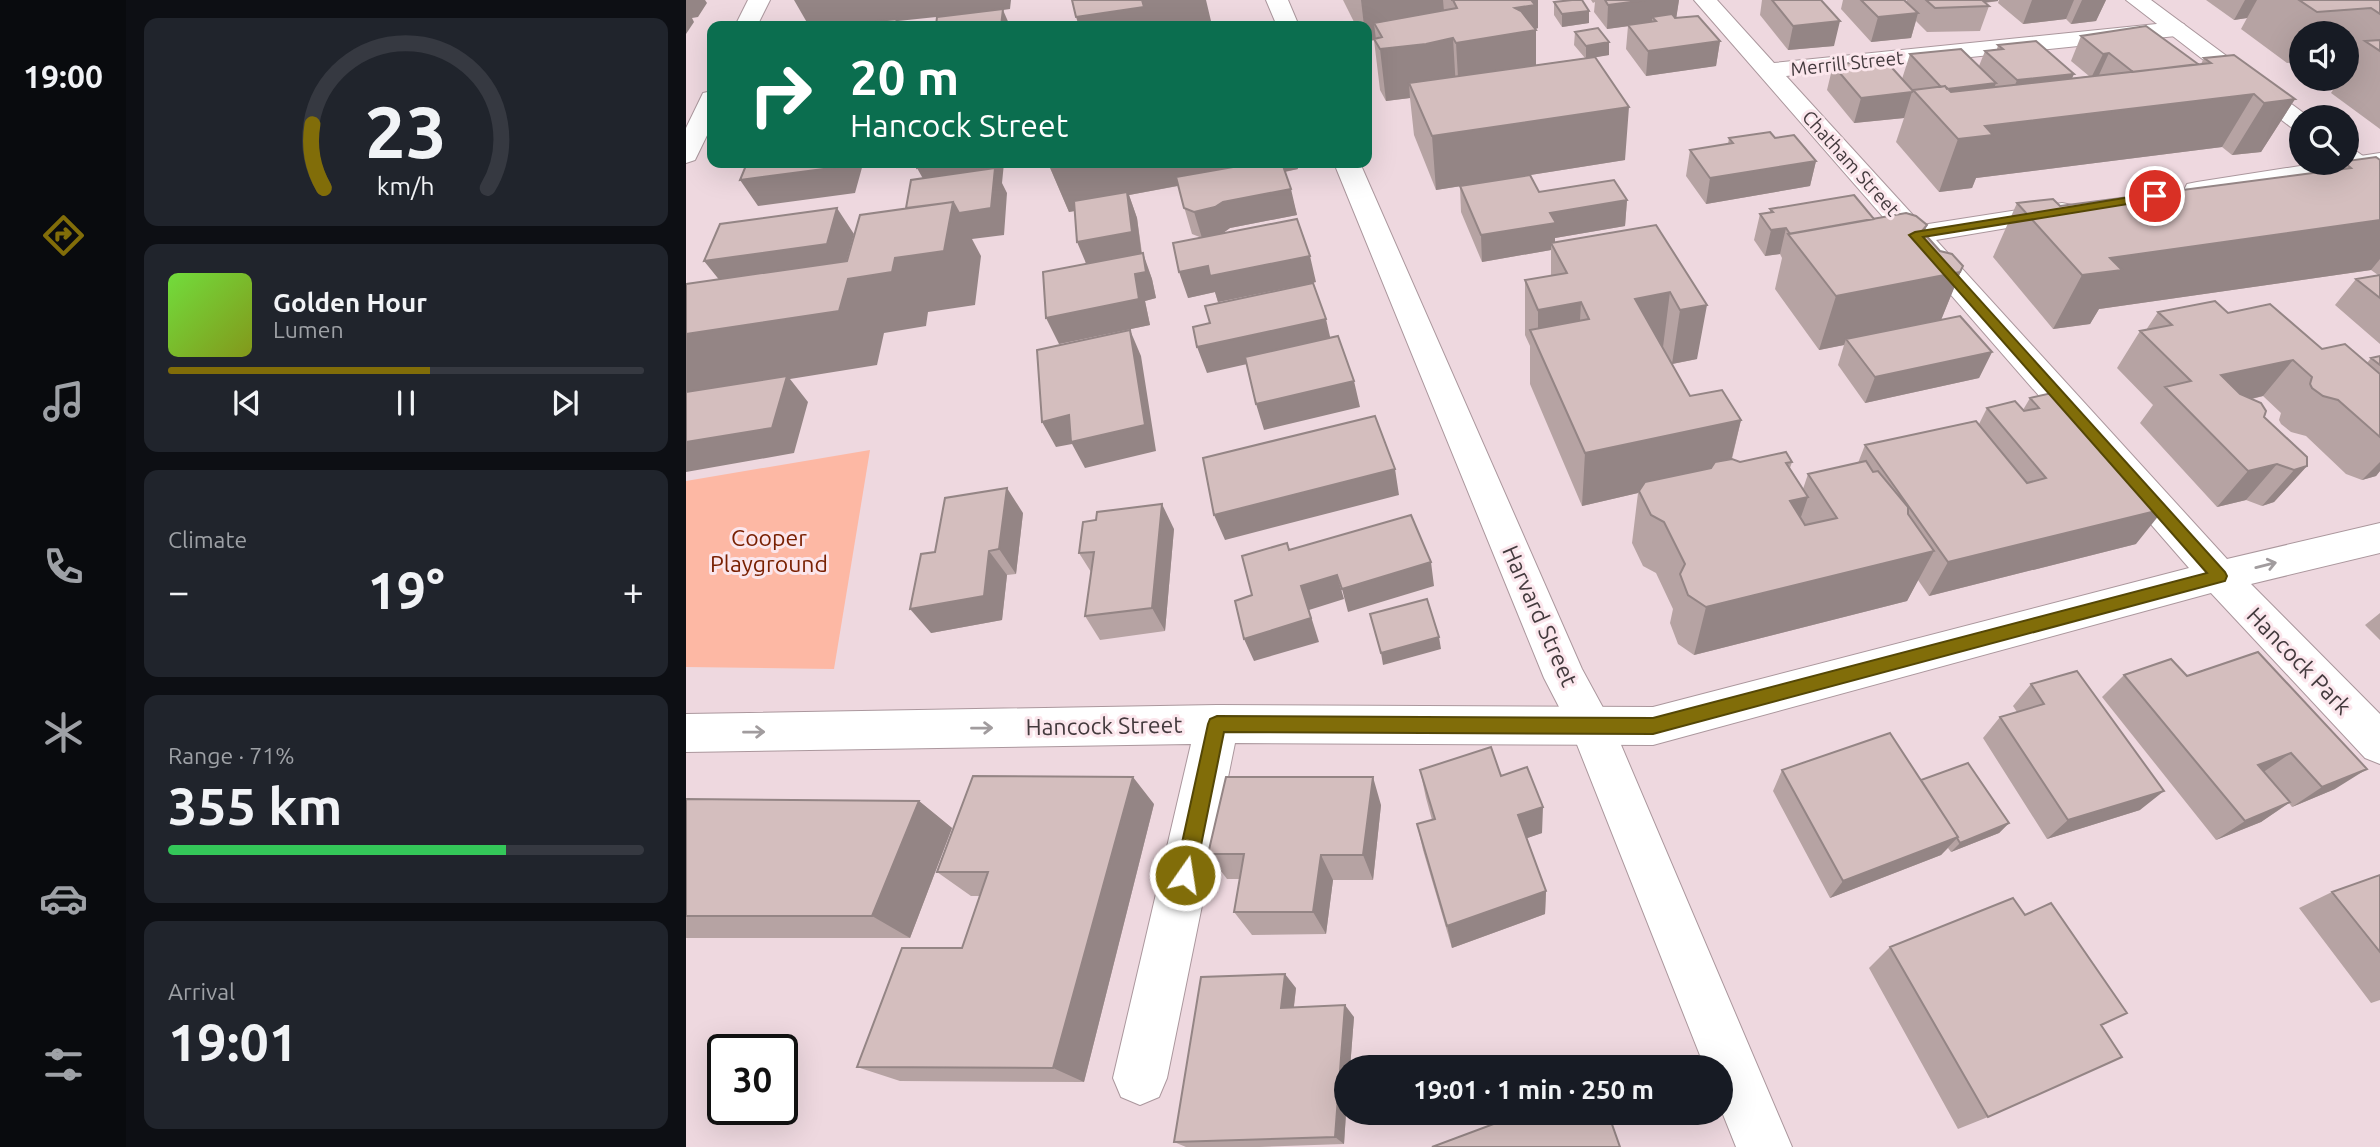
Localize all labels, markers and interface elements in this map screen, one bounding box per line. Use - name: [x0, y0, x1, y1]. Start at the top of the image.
- map controls: [2289, 21, 2359, 175]
- button: sound: [2289, 21, 2359, 91]
- street label: Merrill Street: [1789, 46, 1905, 80]
- icon: right: [735, 49, 826, 140]
- text: 20 m: [850, 49, 959, 104]
- text: 19:00: [23, 58, 103, 94]
- text: 23: [365, 90, 447, 172]
- button: search: [2289, 105, 2359, 175]
- street label: Chatham Street: [1798, 106, 1904, 221]
- text: Hancock Street: [850, 107, 1068, 143]
- pin: [2125, 166, 2185, 226]
- text: km/h: [377, 172, 435, 200]
- icon: arrive: [2136, 177, 2174, 215]
- icon: directions: [39, 211, 88, 260]
- text: Golden Hour: [273, 288, 427, 317]
- text: Lumen: [273, 317, 344, 342]
- icon: music: [39, 377, 88, 426]
- icon: previous: [228, 384, 266, 422]
- icon: pause: [387, 384, 425, 422]
- icon: next: [546, 384, 584, 422]
- park label: Cooper Playground: [710, 525, 828, 576]
- text: Climate: [168, 527, 247, 552]
- street label: Harvard Street: [1498, 541, 1583, 690]
- icon: phone: [39, 542, 88, 591]
- one-way arrow: [2255, 558, 2277, 571]
- text: 19°: [367, 561, 445, 619]
- text: −: [168, 570, 189, 612]
- text: +: [623, 570, 644, 612]
- street label: Hancock Park: [2242, 602, 2357, 719]
- icon: climate: [39, 708, 88, 757]
- street label: Hancock Street: [1025, 712, 1183, 739]
- one-way arrow: [970, 721, 993, 735]
- one-way arrow: [742, 725, 765, 738]
- text: Range · 71%: [168, 743, 295, 768]
- text: 355 km: [168, 777, 342, 835]
- position arrow: [1148, 838, 1222, 912]
- icon: car: [39, 874, 88, 923]
- text: Arrival: [168, 979, 235, 1004]
- text: 19:01: [168, 1013, 298, 1071]
- speed limit sign: 30: [707, 1034, 798, 1125]
- icon: filters: [39, 1040, 88, 1089]
- text: 19:01 · 1 min · 250 m: [1413, 1075, 1654, 1104]

